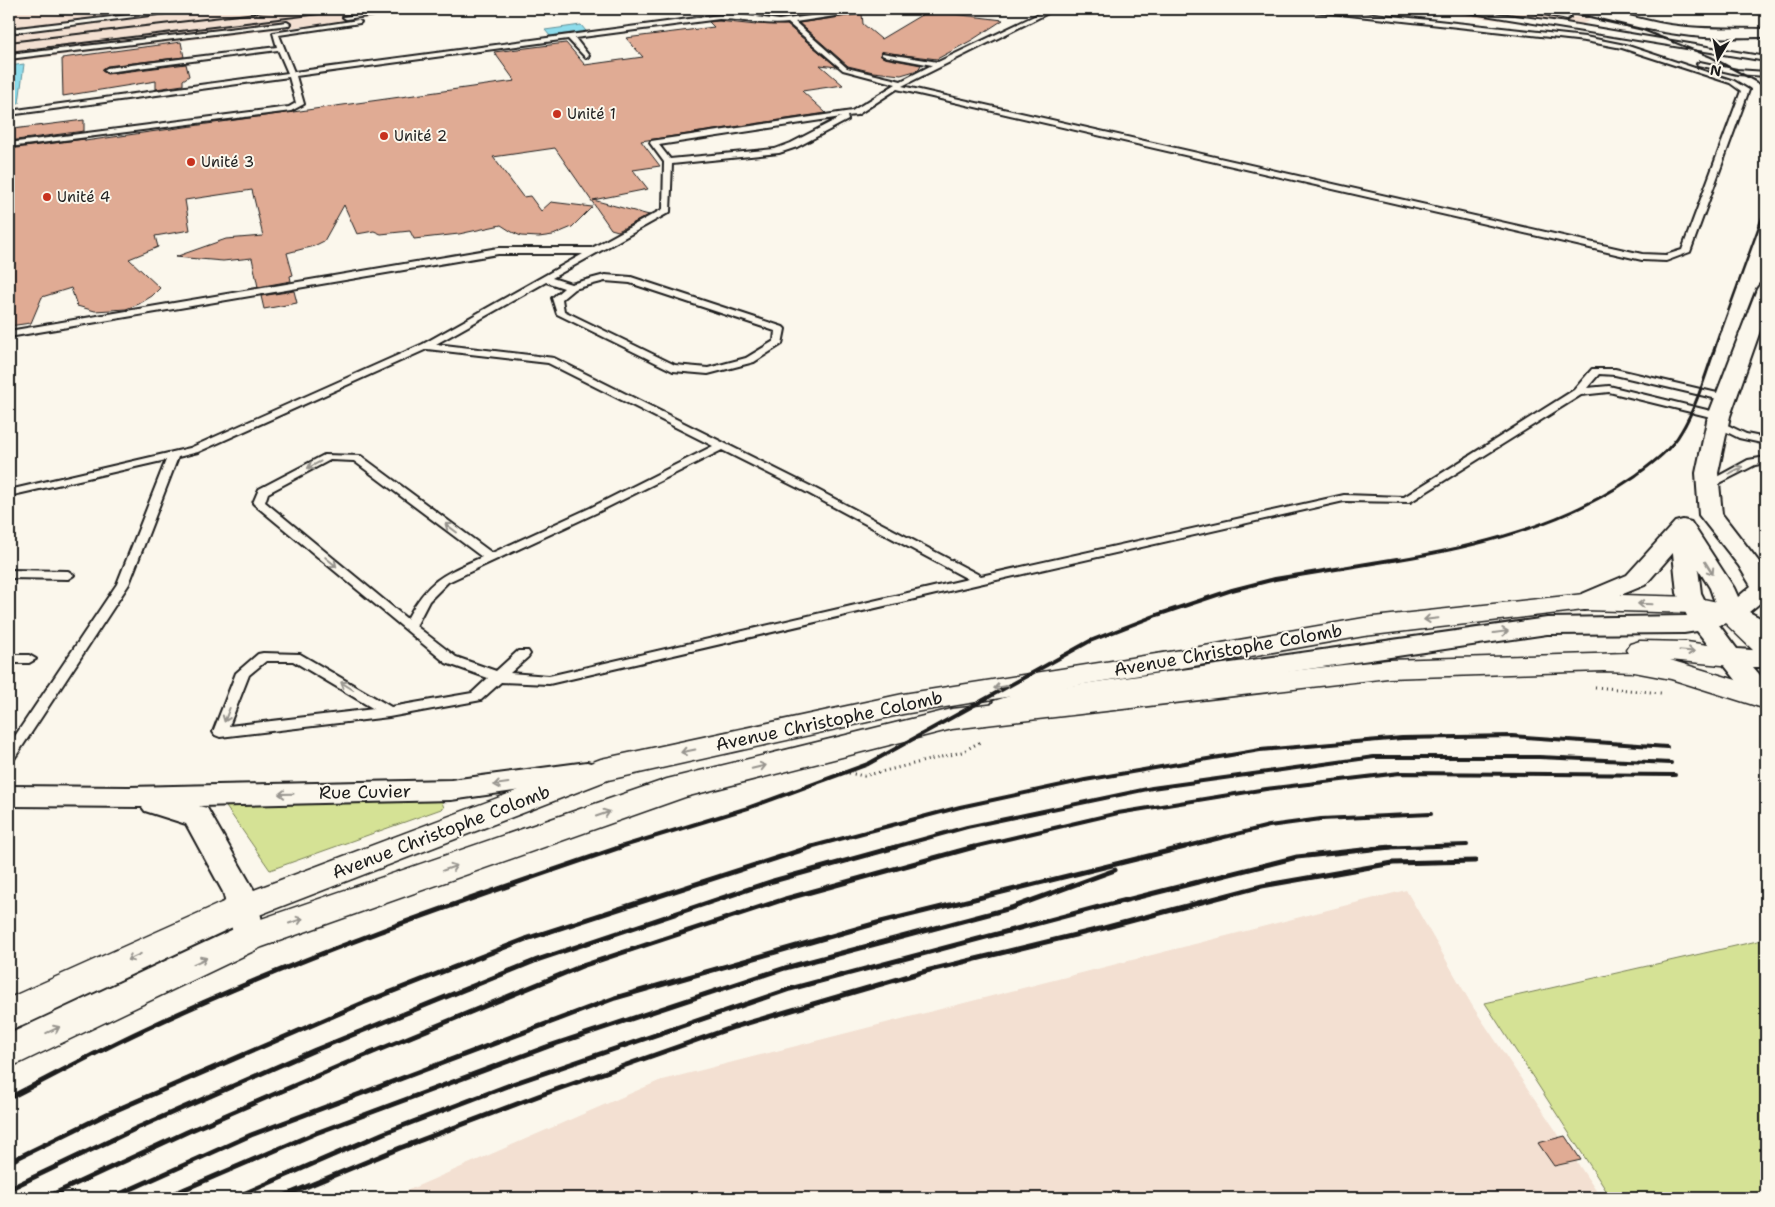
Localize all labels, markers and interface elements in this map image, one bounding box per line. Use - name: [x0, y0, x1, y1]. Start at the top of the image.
- north arrow: [1692, 32, 1742, 82]
- text: N: [1709, 61, 1723, 81]
- place label: Unité 1: [567, 104, 616, 124]
- marker: Unité 1: [551, 108, 563, 120]
- place label: Unité 2: [394, 126, 447, 146]
- marker: Unité 2: [378, 130, 390, 142]
- place label: Unité 3: [201, 152, 254, 172]
- marker: Unité 3: [185, 156, 197, 168]
- place label: Unité 4: [57, 187, 110, 207]
- marker: Unité 4: [41, 191, 53, 203]
- one-way arrow: [307, 460, 322, 470]
- one-way arrow: [1729, 465, 1744, 475]
- one-way arrow: [445, 523, 458, 534]
- one-way arrow: [324, 557, 337, 568]
- one-way arrow: [1705, 561, 1715, 575]
- one-way arrow: [1637, 599, 1653, 608]
- one-way arrow: [1423, 614, 1439, 624]
- street label: Avenue Christophe Colomb: [1112, 618, 1344, 682]
- one-way arrow: [1492, 627, 1508, 637]
- one-way arrow: [1679, 647, 1695, 656]
- one-way arrow: [341, 681, 355, 691]
- one-way arrow: [994, 682, 1010, 692]
- street label: Avenue Christophe Colomb: [713, 685, 945, 757]
- one-way arrow: [222, 706, 231, 722]
- one-way arrow: [681, 747, 697, 756]
- one-way arrow: [750, 762, 766, 771]
- street label: Rue Cuvier: [319, 779, 411, 805]
- street label: Avenue Christophe Colomb: [329, 779, 553, 885]
- one-way arrow: [493, 779, 509, 789]
- one-way arrow: [278, 789, 294, 798]
- one-way arrow: [595, 808, 611, 818]
- one-way arrow: [442, 863, 457, 872]
- one-way arrow: [288, 916, 304, 925]
- one-way arrow: [127, 953, 142, 963]
- one-way arrow: [192, 955, 207, 965]
- one-way arrow: [45, 1025, 60, 1034]

